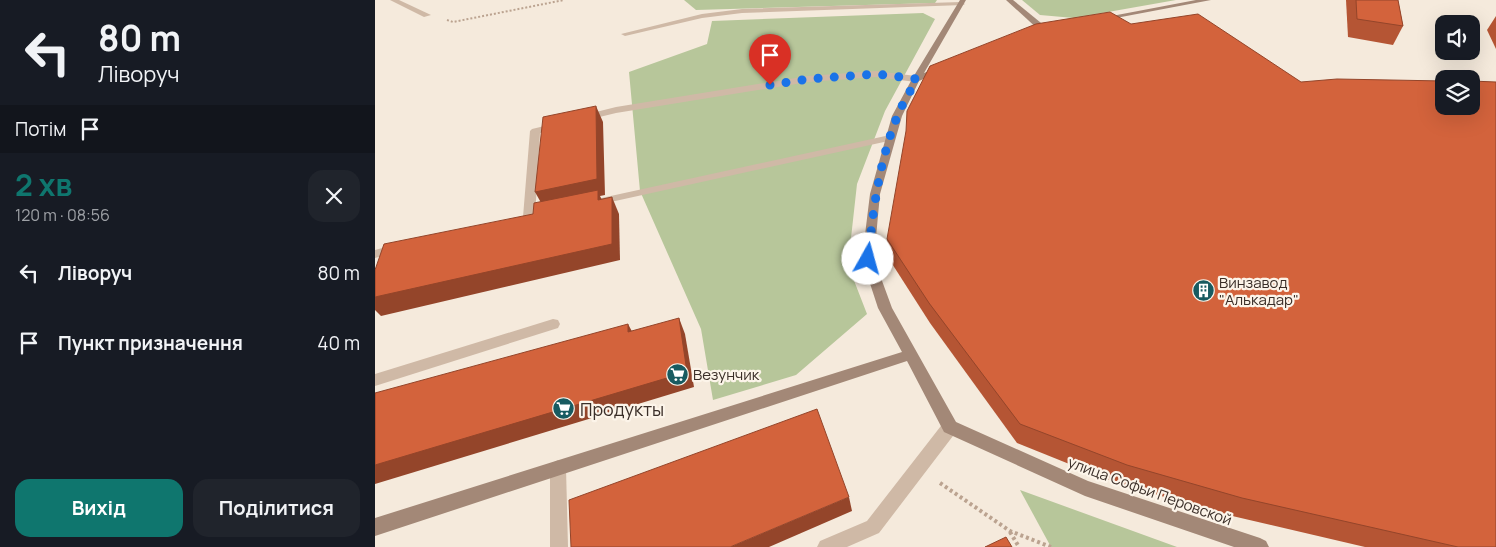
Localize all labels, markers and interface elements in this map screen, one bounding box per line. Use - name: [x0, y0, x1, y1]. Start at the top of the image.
- text: 80 m: [98, 14, 181, 62]
- map controls: [1435, 15, 1480, 115]
- button: sound: [1435, 15, 1480, 60]
- icon: left: [15, 20, 80, 85]
- pin: [749, 34, 791, 85]
- icon: arrive: [756, 41, 784, 69]
- text: Ліворуч: [98, 59, 179, 89]
- button: layers: [1435, 70, 1480, 115]
- icon: arrive: [76, 115, 104, 143]
- text: Потім: [15, 116, 66, 142]
- text: 2 хв: [15, 164, 72, 205]
- button: close: [308, 170, 360, 222]
- text: 120 m · 08:56: [15, 204, 110, 226]
- position arrow: [841, 232, 893, 284]
- icon: left: [15, 259, 43, 287]
- text: Ліворуч: [58, 260, 132, 286]
- text: 80 m: [317, 260, 360, 286]
- place label: Винзавод "Алькадар": [1219, 272, 1299, 310]
- building icon: Винзавод "Алькадар": [1191, 279, 1215, 303]
- icon: arrive: [15, 329, 43, 357]
- text: Пункт призначення: [58, 330, 243, 356]
- text: 40 m: [317, 330, 360, 356]
- supermarket icon: Везунчик: [665, 362, 689, 386]
- place label: Везунчик: [693, 364, 760, 385]
- supermarket icon: Продукты: [552, 397, 576, 421]
- place label: Продукты: [580, 397, 664, 421]
- street label: улица Софьи Перовской: [1065, 452, 1235, 530]
- button: Вихід: [15, 479, 183, 537]
- button: Поділитися: [193, 479, 360, 537]

